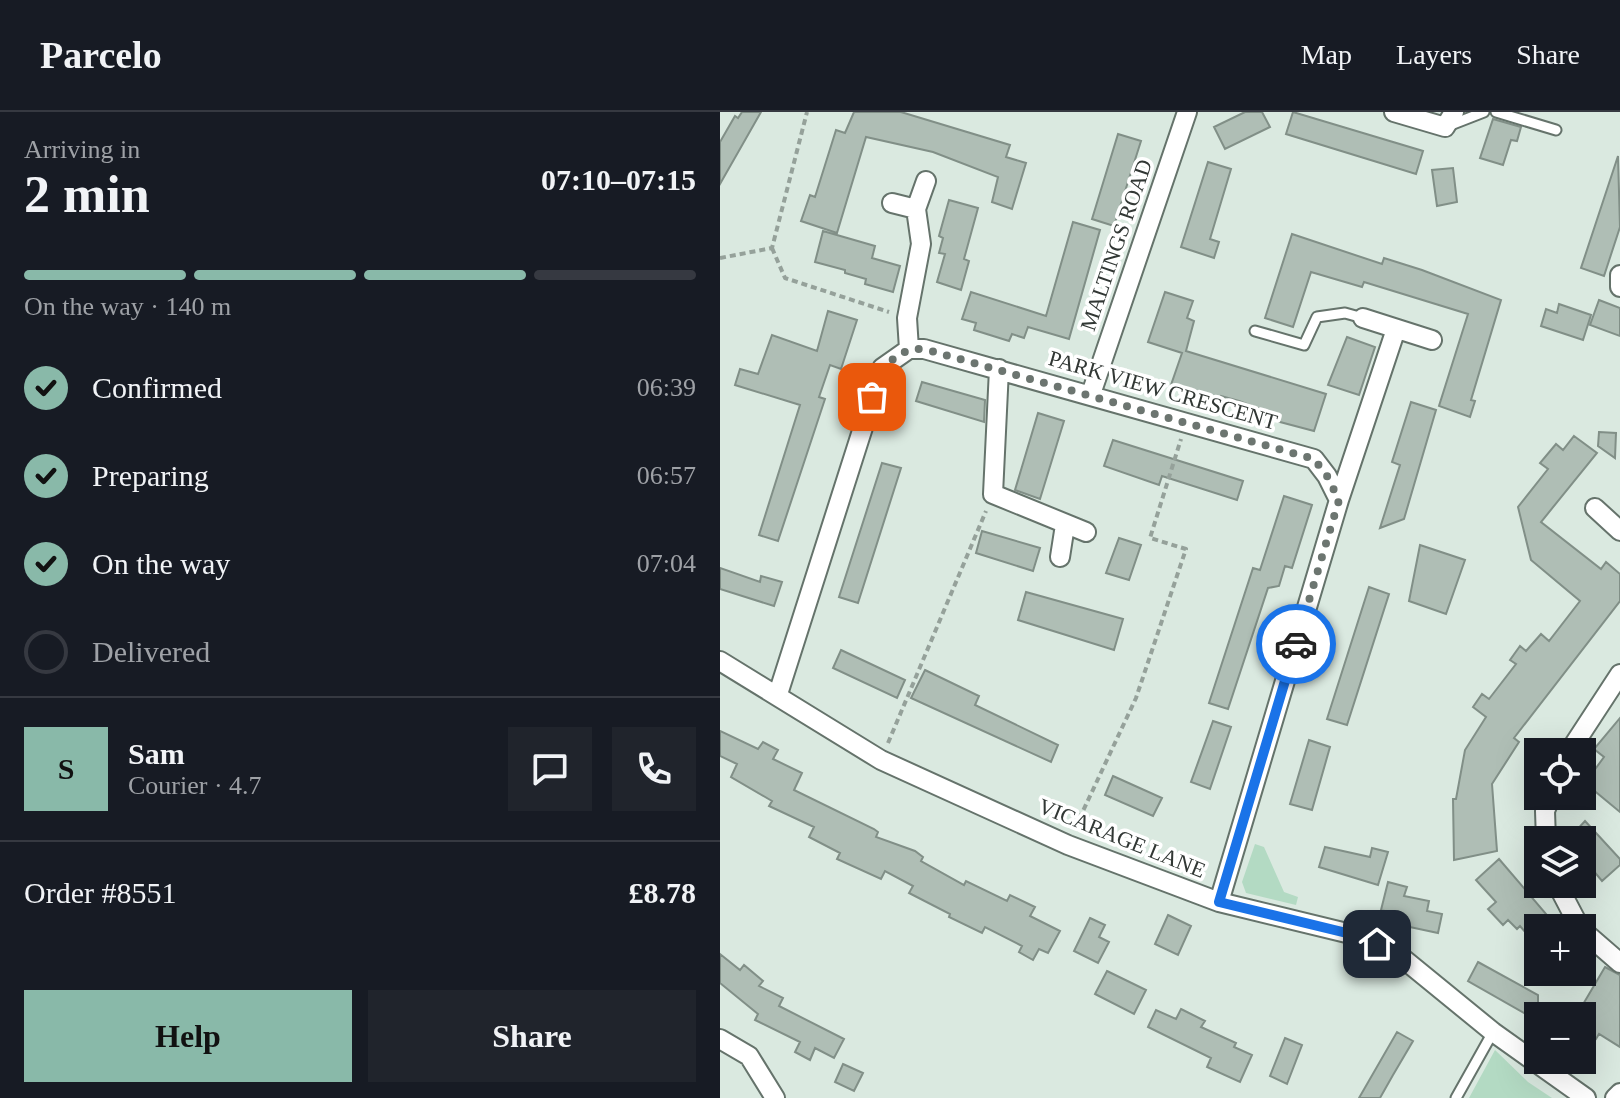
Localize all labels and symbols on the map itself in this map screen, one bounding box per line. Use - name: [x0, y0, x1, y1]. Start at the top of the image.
- street label: MALTINGS ROAD: [1075, 156, 1157, 334]
- street label: PARK VIEW CRESCENT: [1046, 345, 1281, 435]
- pin: [838, 363, 906, 431]
- courier: [1256, 604, 1336, 684]
- street label: VICARAGE LANE: [1035, 793, 1209, 883]
- pin: [1343, 910, 1411, 978]

